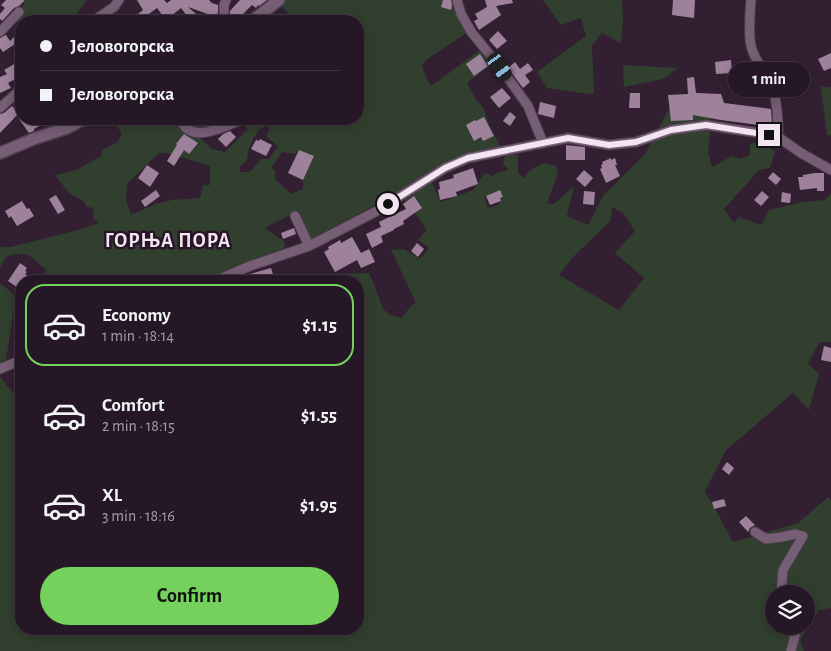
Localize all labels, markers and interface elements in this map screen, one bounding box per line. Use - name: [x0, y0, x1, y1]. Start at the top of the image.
- text: Јеловогорска: [70, 37, 174, 56]
- car: [485, 50, 514, 84]
- callout: 1 min: [728, 62, 810, 98]
- text: 1 min: [752, 71, 786, 87]
- text: Јеловогорска: [70, 85, 174, 104]
- route end: [758, 124, 780, 146]
- route start: [377, 193, 399, 215]
- district label: ГОРЊА ПОРА: [105, 231, 231, 251]
- icon: car: [42, 303, 87, 348]
- text: Economy: [102, 306, 171, 325]
- text: $1.15: [302, 316, 337, 335]
- text: 1 min · 18:14: [102, 328, 174, 344]
- icon: car: [42, 393, 87, 438]
- text: Comfort: [102, 396, 164, 415]
- text: $1.55: [301, 406, 337, 425]
- text: 2 min · 18:15: [102, 418, 175, 434]
- icon: car: [42, 483, 87, 528]
- text: XL: [102, 486, 122, 505]
- text: $1.95: [300, 496, 337, 515]
- text: 3 min · 18:16: [102, 508, 175, 524]
- button: Confirm: [40, 567, 339, 625]
- map controls: [765, 585, 815, 635]
- button: layers: [765, 585, 815, 635]

